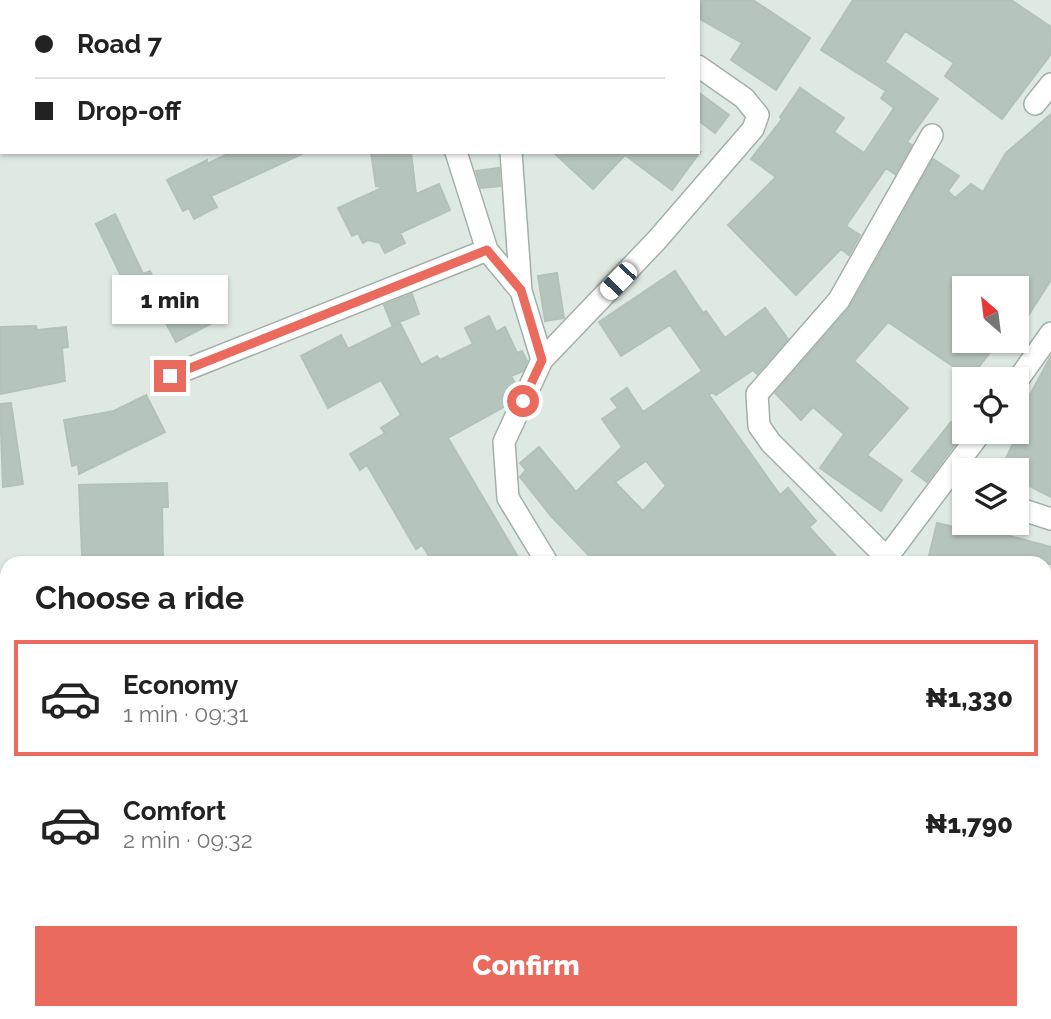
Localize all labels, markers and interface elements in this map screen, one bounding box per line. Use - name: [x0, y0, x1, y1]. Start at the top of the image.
- text: Road 7: [77, 29, 162, 59]
- text: Drop-off: [77, 96, 181, 126]
- car: [596, 259, 641, 303]
- callout: 1 min: [112, 274, 228, 324]
- north arrow: [952, 276, 1029, 354]
- map controls: [952, 276, 1029, 535]
- text: 1 min: [140, 286, 200, 313]
- route end: [154, 360, 186, 392]
- button: locate: [952, 367, 1029, 444]
- route start: [507, 385, 539, 417]
- button: layers: [952, 458, 1029, 535]
- text: Choose a ride: [35, 579, 244, 616]
- icon: car: [39, 667, 102, 730]
- text: Economy: [123, 670, 238, 700]
- text: ₦1,330: [925, 683, 1013, 713]
- text: 1 min · 09:31: [123, 700, 248, 727]
- icon: car: [39, 793, 102, 856]
- text: Comfort: [123, 796, 226, 826]
- text: ₦1,790: [925, 809, 1013, 839]
- text: 2 min · 09:32: [123, 826, 253, 853]
- button: Confirm: [35, 926, 1017, 1006]

